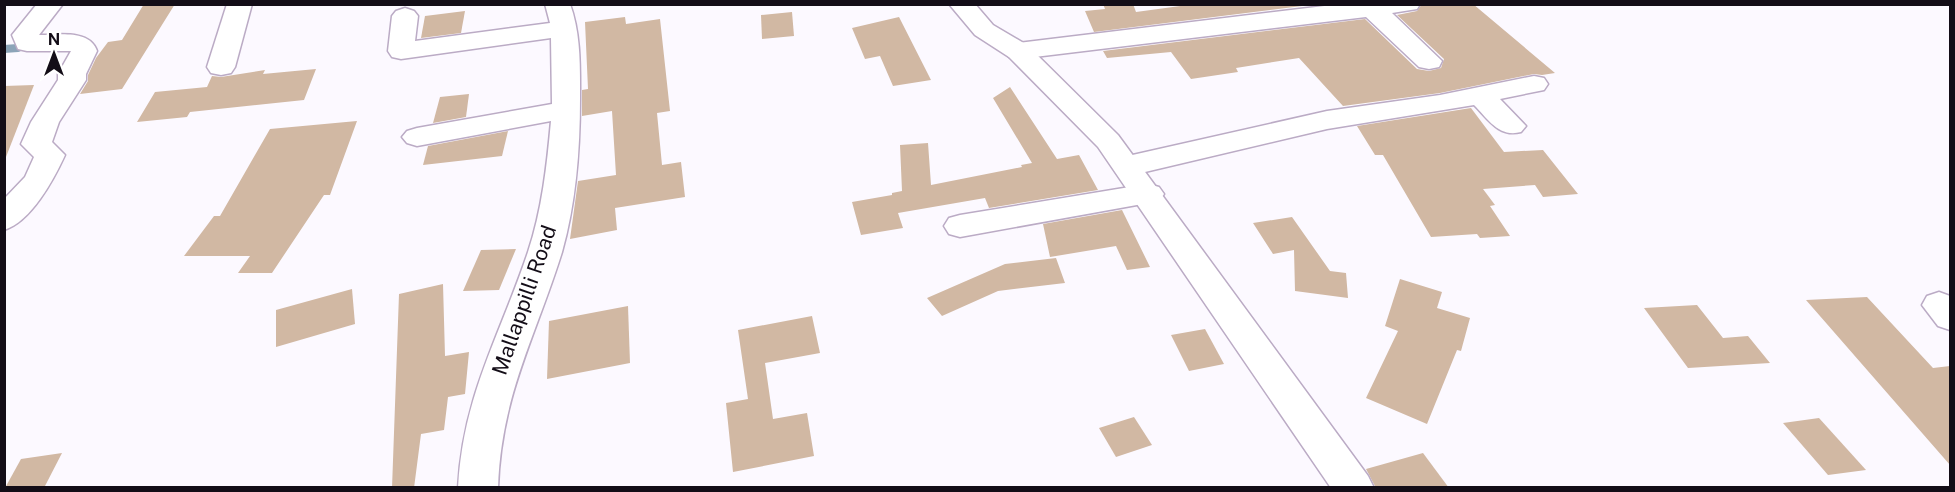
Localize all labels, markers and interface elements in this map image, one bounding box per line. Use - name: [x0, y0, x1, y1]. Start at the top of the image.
- north arrow: [24, 24, 84, 84]
- text: N: [48, 30, 60, 49]
- street label: Mallappilli Road: [487, 222, 561, 378]

